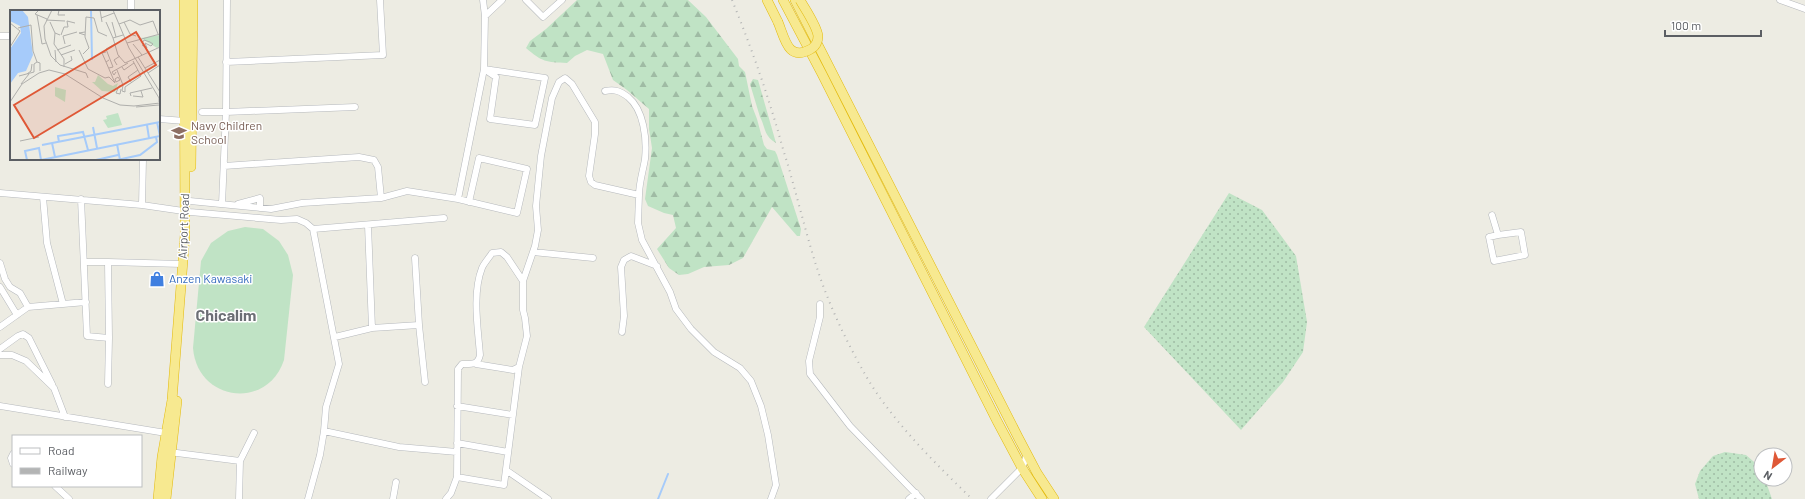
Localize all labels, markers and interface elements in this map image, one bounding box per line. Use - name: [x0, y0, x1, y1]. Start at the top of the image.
- inset map: [10, 10, 160, 160]
- scale bar: [1665, 12, 1761, 38]
- text: 100 m: [1671, 18, 1701, 32]
- place label: Navy Children School: [191, 118, 262, 146]
- school or university icon: Navy Children School: [170, 124, 188, 142]
- street label: Airport Road: [175, 193, 191, 259]
- shop icon: Anzen Kawasaki: [148, 270, 166, 288]
- place label: Anzen Kawasaki: [169, 271, 252, 285]
- district label: Chicalim: [196, 305, 256, 324]
- legend: [12, 435, 142, 487]
- text: Road: [48, 443, 75, 457]
- north arrow: [1753, 447, 1793, 487]
- text: Railway: [48, 463, 88, 477]
- text: N: [1761, 469, 1774, 483]

